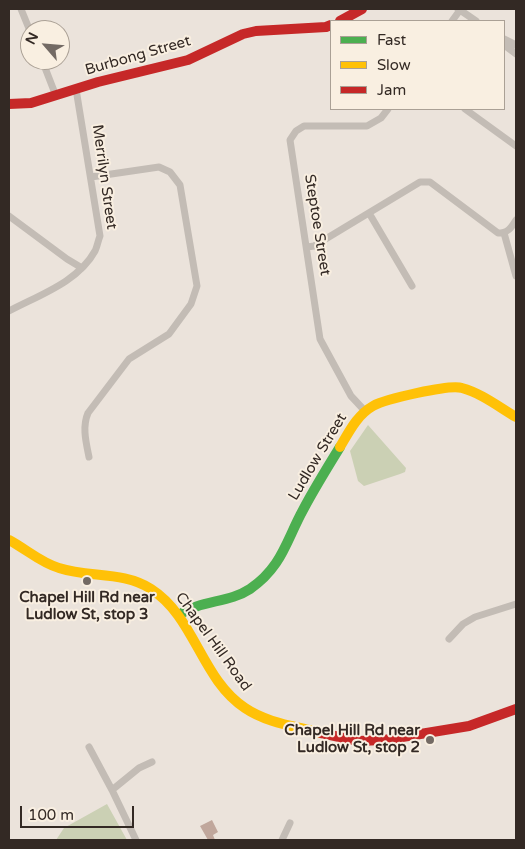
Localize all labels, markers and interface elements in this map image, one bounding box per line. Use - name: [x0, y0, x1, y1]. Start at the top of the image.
- north arrow: [20, 20, 70, 70]
- legend: [330, 20, 505, 110]
- text: N: [22, 30, 42, 47]
- text: Fast: [377, 31, 406, 49]
- street label: Burbong Street: [83, 32, 193, 80]
- text: Slow: [377, 56, 411, 74]
- text: Jam: [377, 81, 406, 99]
- street label: Merrilyn Street: [88, 123, 120, 231]
- street label: Steptoe Street: [300, 173, 334, 277]
- street label: Ludlow Street: [285, 410, 351, 504]
- marker: Chapel Hill Rd near Ludlow St, stop 3: [81, 575, 93, 587]
- place label: Chapel Hill Rd near Ludlow St, stop 3: [19, 589, 155, 624]
- street label: Chapel Hill Road: [171, 589, 255, 695]
- place label: Chapel Hill Rd near Ludlow St, stop 2: [284, 722, 420, 757]
- marker: Chapel Hill Rd near Ludlow St, stop 2: [424, 734, 436, 746]
- scale bar: [22, 796, 136, 828]
- text: 100 m: [28, 806, 74, 824]

